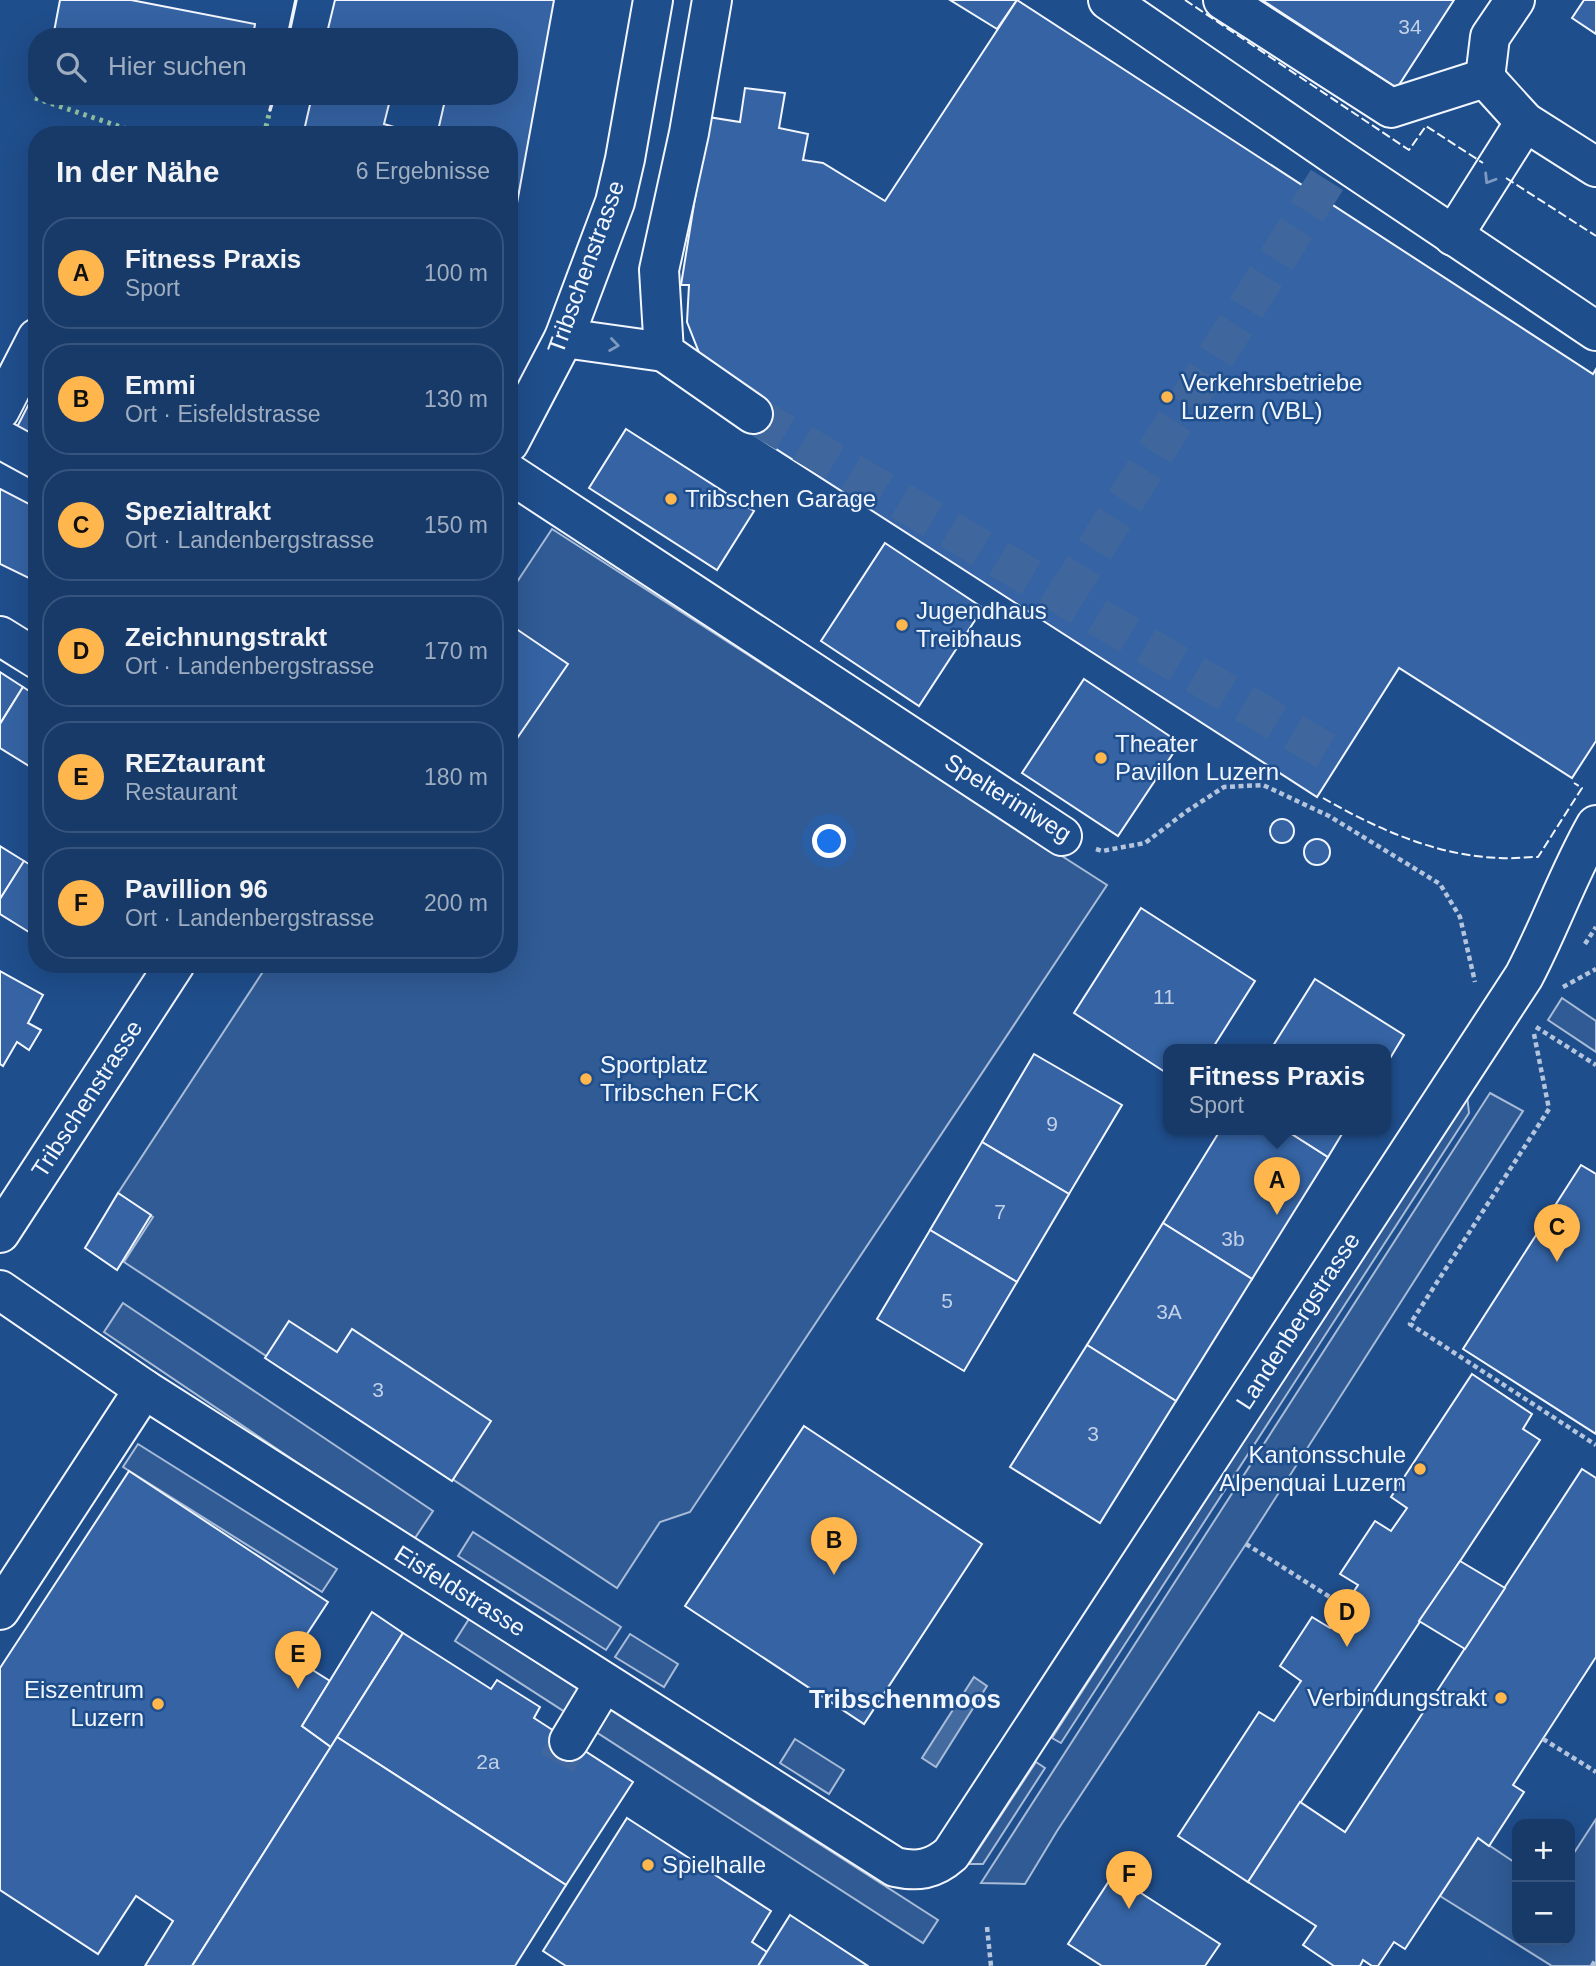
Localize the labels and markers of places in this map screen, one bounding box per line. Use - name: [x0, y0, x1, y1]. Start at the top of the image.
- place label: Verkehrsbetriebe Luzern (VBL): [1181, 369, 1362, 424]
- marker: Verkehrsbetriebe Luzern (VBL): [1159, 389, 1175, 405]
- place label: Tribschen Garage: [685, 485, 876, 512]
- marker: Tribschen Garage: [663, 491, 679, 507]
- place label: Jugendhaus Treibhaus: [916, 597, 1047, 652]
- marker: Jugendhaus Treibhaus: [894, 617, 910, 633]
- place label: Theater Pavillon Luzern: [1115, 730, 1279, 785]
- marker: Theater Pavillon Luzern: [1093, 750, 1109, 766]
- place label: Sportplatz Tribschen FCK: [600, 1051, 759, 1106]
- marker: Sportplatz Tribschen FCK: [578, 1071, 594, 1087]
- pin: A: [1254, 1157, 1300, 1215]
- pin: C: [1534, 1204, 1580, 1262]
- place label: Kantonsschule Alpenquai Luzern: [1219, 1441, 1406, 1496]
- marker: Kantonsschule Alpenquai Luzern: [1412, 1461, 1428, 1477]
- pin: B: [811, 1517, 857, 1575]
- pin: D: [1324, 1589, 1370, 1647]
- pin: E: [275, 1631, 321, 1689]
- place label: Eiszentrum Luzern: [24, 1676, 144, 1731]
- place label: Verbindungstrakt: [1307, 1684, 1487, 1711]
- marker: Verbindungstrakt: [1493, 1690, 1509, 1706]
- marker: Eiszentrum Luzern: [150, 1696, 166, 1712]
- place label: Spielhalle: [662, 1851, 766, 1878]
- pin: F: [1106, 1851, 1152, 1909]
- marker: Spielhalle: [640, 1857, 656, 1873]

